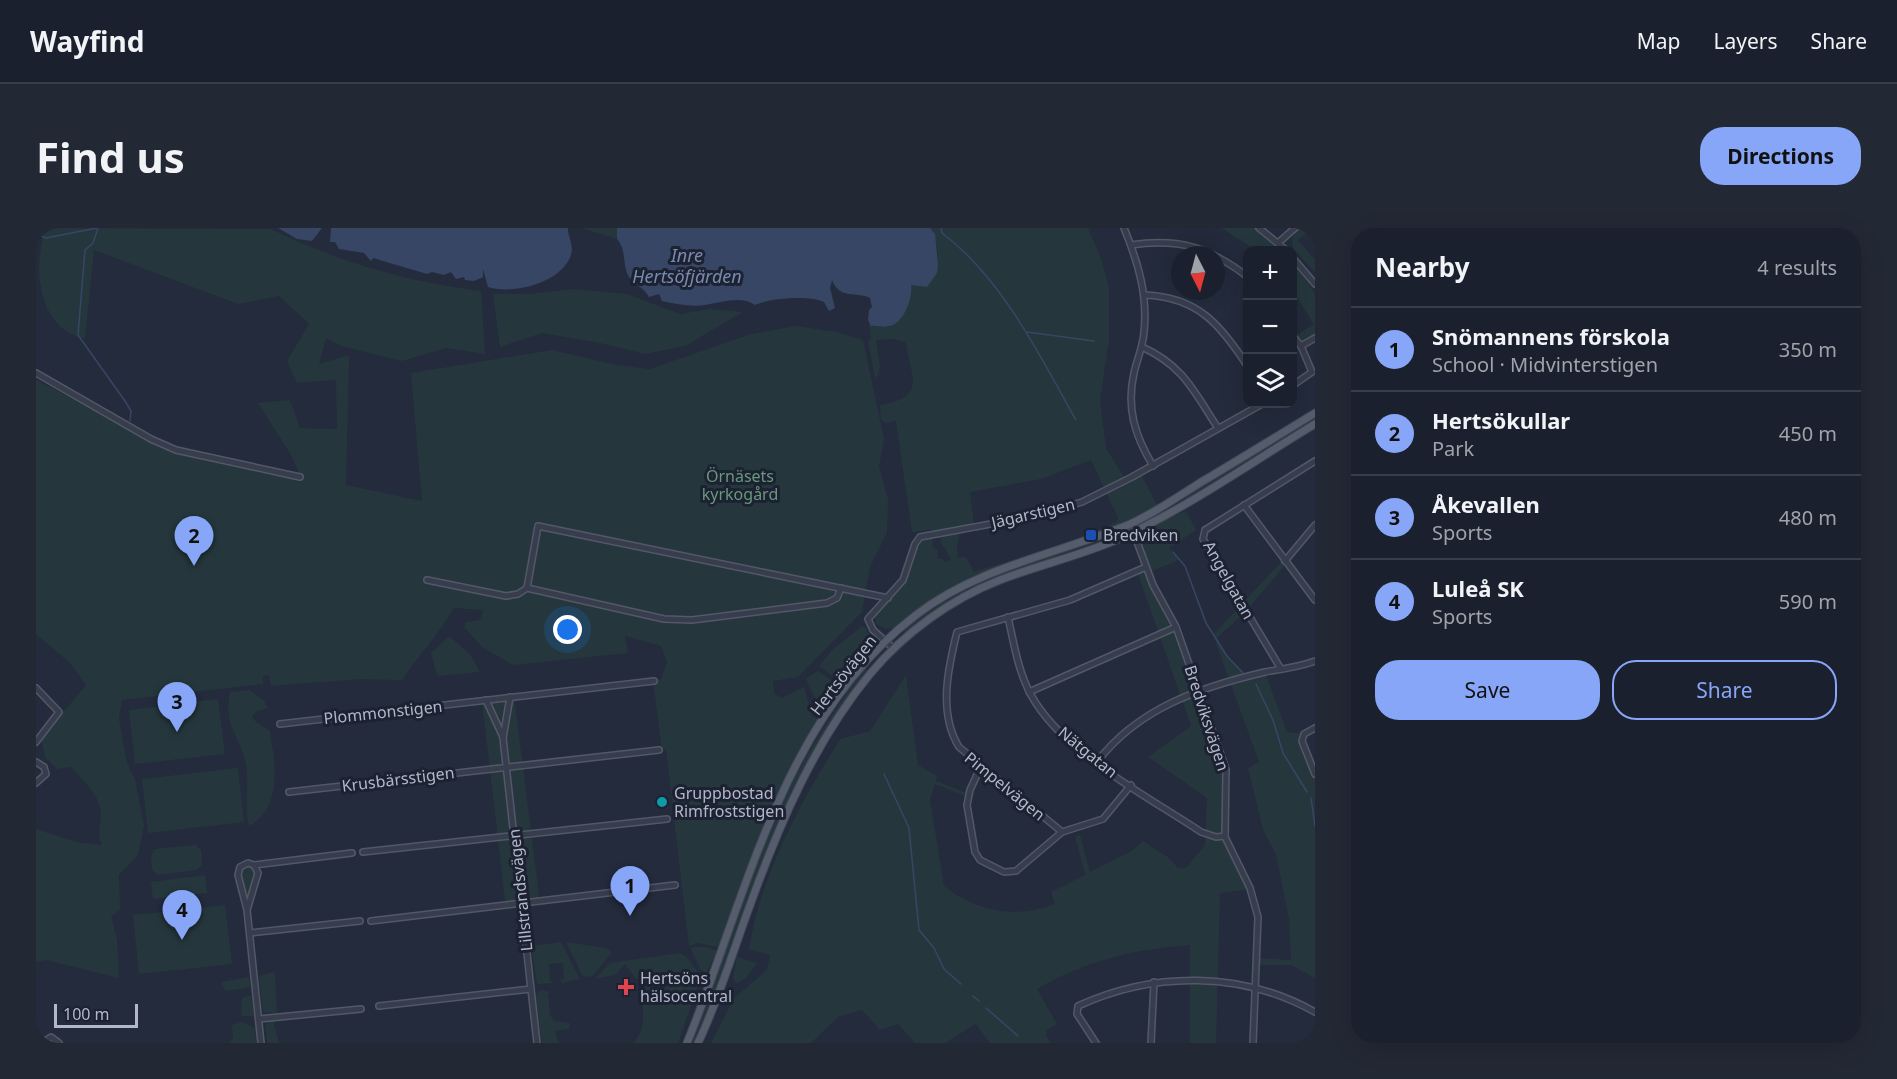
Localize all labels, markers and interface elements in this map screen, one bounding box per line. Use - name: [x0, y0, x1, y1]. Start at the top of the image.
- text: Wayfind: [30, 22, 144, 60]
- text: Map: [1637, 27, 1681, 55]
- text: Layers: [1714, 27, 1778, 55]
- text: Share: [1811, 27, 1867, 55]
- button: Directions: [1700, 127, 1861, 185]
- text: Find us: [36, 128, 185, 185]
- water label: Inre Hertsöfjärden: [632, 243, 742, 288]
- north arrow: [1171, 246, 1225, 300]
- map controls: [1243, 246, 1297, 408]
- button: +: [1243, 246, 1297, 300]
- text: Nearby: [1375, 249, 1470, 285]
- text: 4 results: [1757, 254, 1837, 281]
- button: −: [1243, 300, 1297, 354]
- text: Snömannens förskola: [1432, 321, 1670, 351]
- text: 1: [1389, 336, 1400, 363]
- text: 350 m: [1779, 336, 1837, 363]
- text: School · Midvinterstigen: [1432, 351, 1658, 378]
- button: layers: [1243, 354, 1297, 408]
- text: Hertsökullar: [1432, 405, 1570, 435]
- text: 2: [1389, 420, 1400, 447]
- text: 450 m: [1779, 420, 1837, 447]
- text: Park: [1432, 435, 1474, 462]
- park label: Örnäsets kyrkogård: [702, 465, 778, 505]
- text: Åkevallen: [1432, 489, 1540, 519]
- street label: Jägarstigen: [987, 493, 1077, 534]
- text: 3: [1389, 504, 1400, 531]
- text: 480 m: [1779, 504, 1837, 531]
- pin: 2: [174, 516, 214, 566]
- text: Sports: [1432, 519, 1492, 546]
- place label: Bredviken: [1103, 524, 1178, 546]
- marker: Bredviken: [1084, 528, 1098, 542]
- street label: Angelgatan: [1198, 537, 1260, 623]
- text: Luleå SK: [1432, 573, 1524, 603]
- text: 4: [1389, 588, 1400, 615]
- text: 590 m: [1779, 588, 1837, 615]
- text: Sports: [1432, 603, 1492, 630]
- your location: [553, 615, 582, 644]
- street label: Hertsövägen: [805, 630, 881, 720]
- button: Save: [1375, 660, 1600, 720]
- button: Share: [1612, 660, 1837, 720]
- street label: Bredviksvägen: [1180, 662, 1234, 774]
- pin: 3: [158, 682, 196, 732]
- street label: Plommonstigen: [323, 695, 443, 729]
- street label: Nätgatan: [1054, 721, 1122, 783]
- street label: Pimpelvägen: [960, 747, 1050, 825]
- street label: Krusbärsstigen: [340, 761, 456, 797]
- place label: Gruppbostad Rimfroststigen: [674, 782, 784, 822]
- marker: Gruppbostad Rimfroststigen: [655, 795, 669, 809]
- street label: Lillstrandsvägen: [503, 828, 537, 952]
- pin: 1: [610, 866, 650, 916]
- pin: 4: [162, 890, 202, 940]
- place label: Hertsöns hälsocentral: [640, 967, 732, 1007]
- marker: Hertsöns hälsocentral: [617, 978, 635, 996]
- scale bar: [54, 1001, 138, 1028]
- text: 100 m: [63, 1003, 110, 1025]

